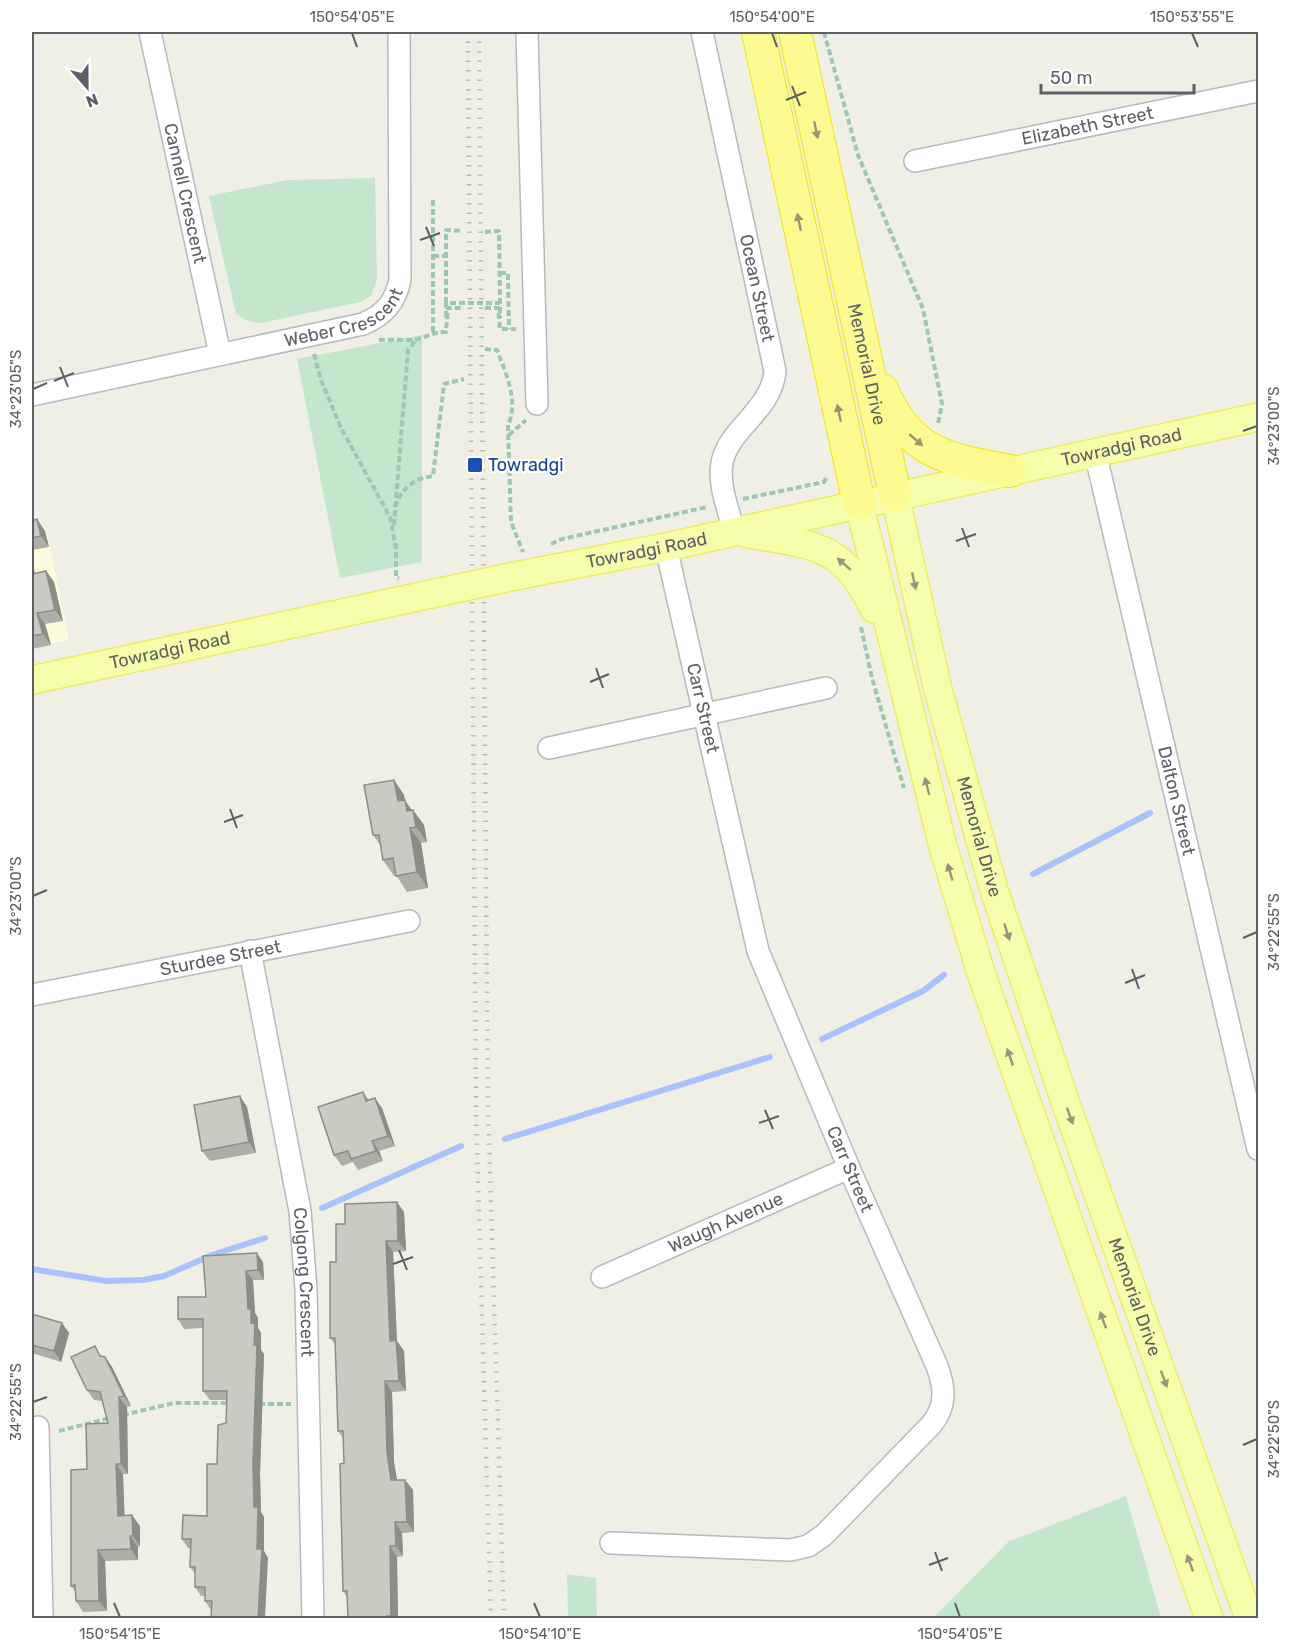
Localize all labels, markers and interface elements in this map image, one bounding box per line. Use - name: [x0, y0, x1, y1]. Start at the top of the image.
- text: 150°54'05"E: [310, 8, 394, 26]
- text: 150°54'00"E: [729, 8, 815, 26]
- text: 150°53'55"E: [1150, 8, 1234, 26]
- north arrow: [57, 57, 117, 117]
- scale bar: [1041, 57, 1194, 95]
- text: 50 m: [1050, 67, 1093, 89]
- text: N: [83, 90, 101, 111]
- street label: Elizabeth Street: [1020, 102, 1155, 150]
- one-way arrow: [812, 120, 821, 139]
- street label: Cannell Crescent: [159, 121, 211, 265]
- one-way arrow: [794, 212, 803, 231]
- street label: Ocean Street: [735, 232, 779, 344]
- street label: Weber Crescent: [282, 285, 408, 352]
- street label: Memorial Drive: [843, 301, 891, 427]
- text: 34°23'05"S: [7, 350, 25, 428]
- text: 34°23'00"S: [1265, 386, 1283, 466]
- one-way arrow: [834, 404, 844, 422]
- street label: Towradgi Road: [1059, 423, 1184, 471]
- one-way arrow: [908, 433, 924, 446]
- place label: Towradgi: [488, 454, 564, 476]
- marker: Towradgi: [466, 456, 484, 474]
- street label: Towradgi Road: [584, 527, 709, 573]
- one-way arrow: [837, 558, 852, 571]
- one-way arrow: [910, 572, 919, 591]
- street label: Towradgi Road: [107, 627, 232, 674]
- street label: Carr Street: [682, 661, 724, 755]
- street label: Dalton Street: [1153, 744, 1200, 857]
- street label: Memorial Drive: [952, 774, 1007, 900]
- one-way arrow: [922, 777, 932, 796]
- text: 34°23'00"S: [7, 856, 25, 936]
- one-way arrow: [945, 863, 954, 881]
- text: 34°22'55"S: [1265, 893, 1283, 971]
- one-way arrow: [1003, 923, 1013, 941]
- street label: Sturdee Street: [158, 935, 283, 981]
- one-way arrow: [1004, 1048, 1014, 1066]
- one-way arrow: [1066, 1107, 1075, 1125]
- street label: Carr Street: [822, 1123, 878, 1215]
- street label: Waugh Avenue: [665, 1187, 786, 1258]
- street label: Colgong Crescent: [289, 1207, 318, 1357]
- street label: Memorial Drive: [1103, 1235, 1166, 1359]
- one-way arrow: [1098, 1311, 1108, 1329]
- text: 34°22'55"S: [7, 1363, 25, 1441]
- one-way arrow: [1159, 1370, 1169, 1388]
- text: 34°22'50"S: [1265, 1400, 1283, 1478]
- one-way arrow: [1184, 1554, 1194, 1572]
- text: 150°54'15"E: [79, 1625, 161, 1643]
- text: 150°54'10"E: [499, 1625, 581, 1643]
- text: 150°54'05"E: [918, 1625, 1002, 1643]

